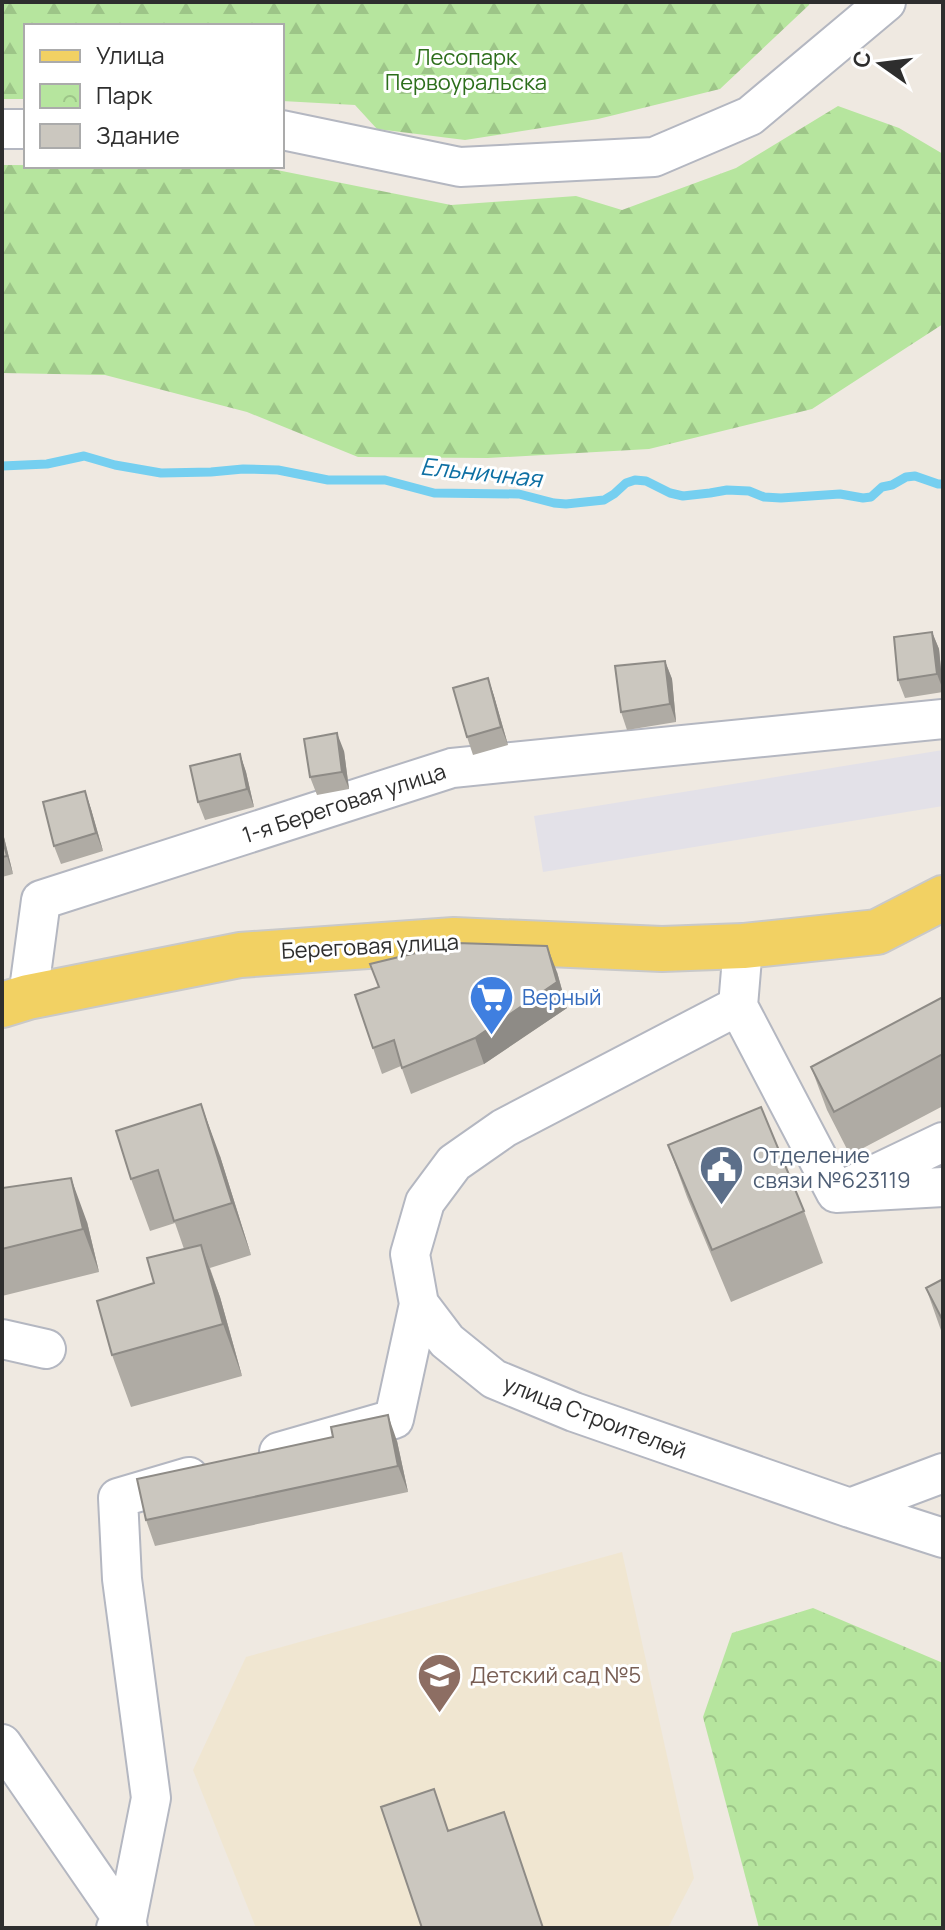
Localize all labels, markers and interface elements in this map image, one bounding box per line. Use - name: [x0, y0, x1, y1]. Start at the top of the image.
- legend: [24, 24, 284, 168]
- north arrow: [841, 24, 921, 104]
- text: Улица: [96, 38, 165, 71]
- park label: Лесопарк Первоуральска: [385, 42, 547, 97]
- text: С: [845, 48, 878, 71]
- text: Парк: [96, 78, 153, 111]
- text: Здание: [96, 118, 180, 151]
- water label: Ельничная: [419, 449, 545, 494]
- street label: 1-я Береговая улица: [238, 756, 450, 850]
- street label: Береговая улица: [280, 926, 460, 966]
- supermarket icon: Верный: [467, 973, 515, 1036]
- place label: Верный: [522, 982, 602, 1012]
- place label: Отделение связи №623119: [753, 1140, 911, 1195]
- public building icon: Отделение связи №623119: [698, 1144, 746, 1207]
- street label: улица Строителей: [499, 1368, 691, 1466]
- school or university icon: Детский сад №5: [415, 1651, 463, 1714]
- place label: Детский сад №5: [470, 1660, 641, 1690]

